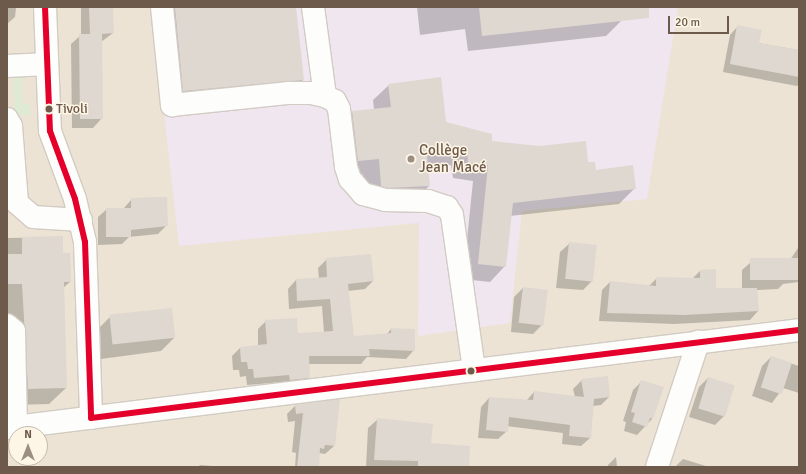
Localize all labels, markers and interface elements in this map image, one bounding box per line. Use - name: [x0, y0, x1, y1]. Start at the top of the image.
- scale bar: [670, 8, 731, 34]
- text: 20 m: [675, 15, 700, 30]
- place label: Tivoli: [56, 101, 88, 117]
- marker: Tivoli: [44, 104, 54, 114]
- place label: Collège Jean Macé: [419, 141, 486, 176]
- marker: Collège Jean Macé: [406, 154, 416, 164]
- unlabelled marker: [466, 366, 476, 376]
- north arrow: [8, 426, 48, 466]
- text: N: [24, 428, 32, 441]

